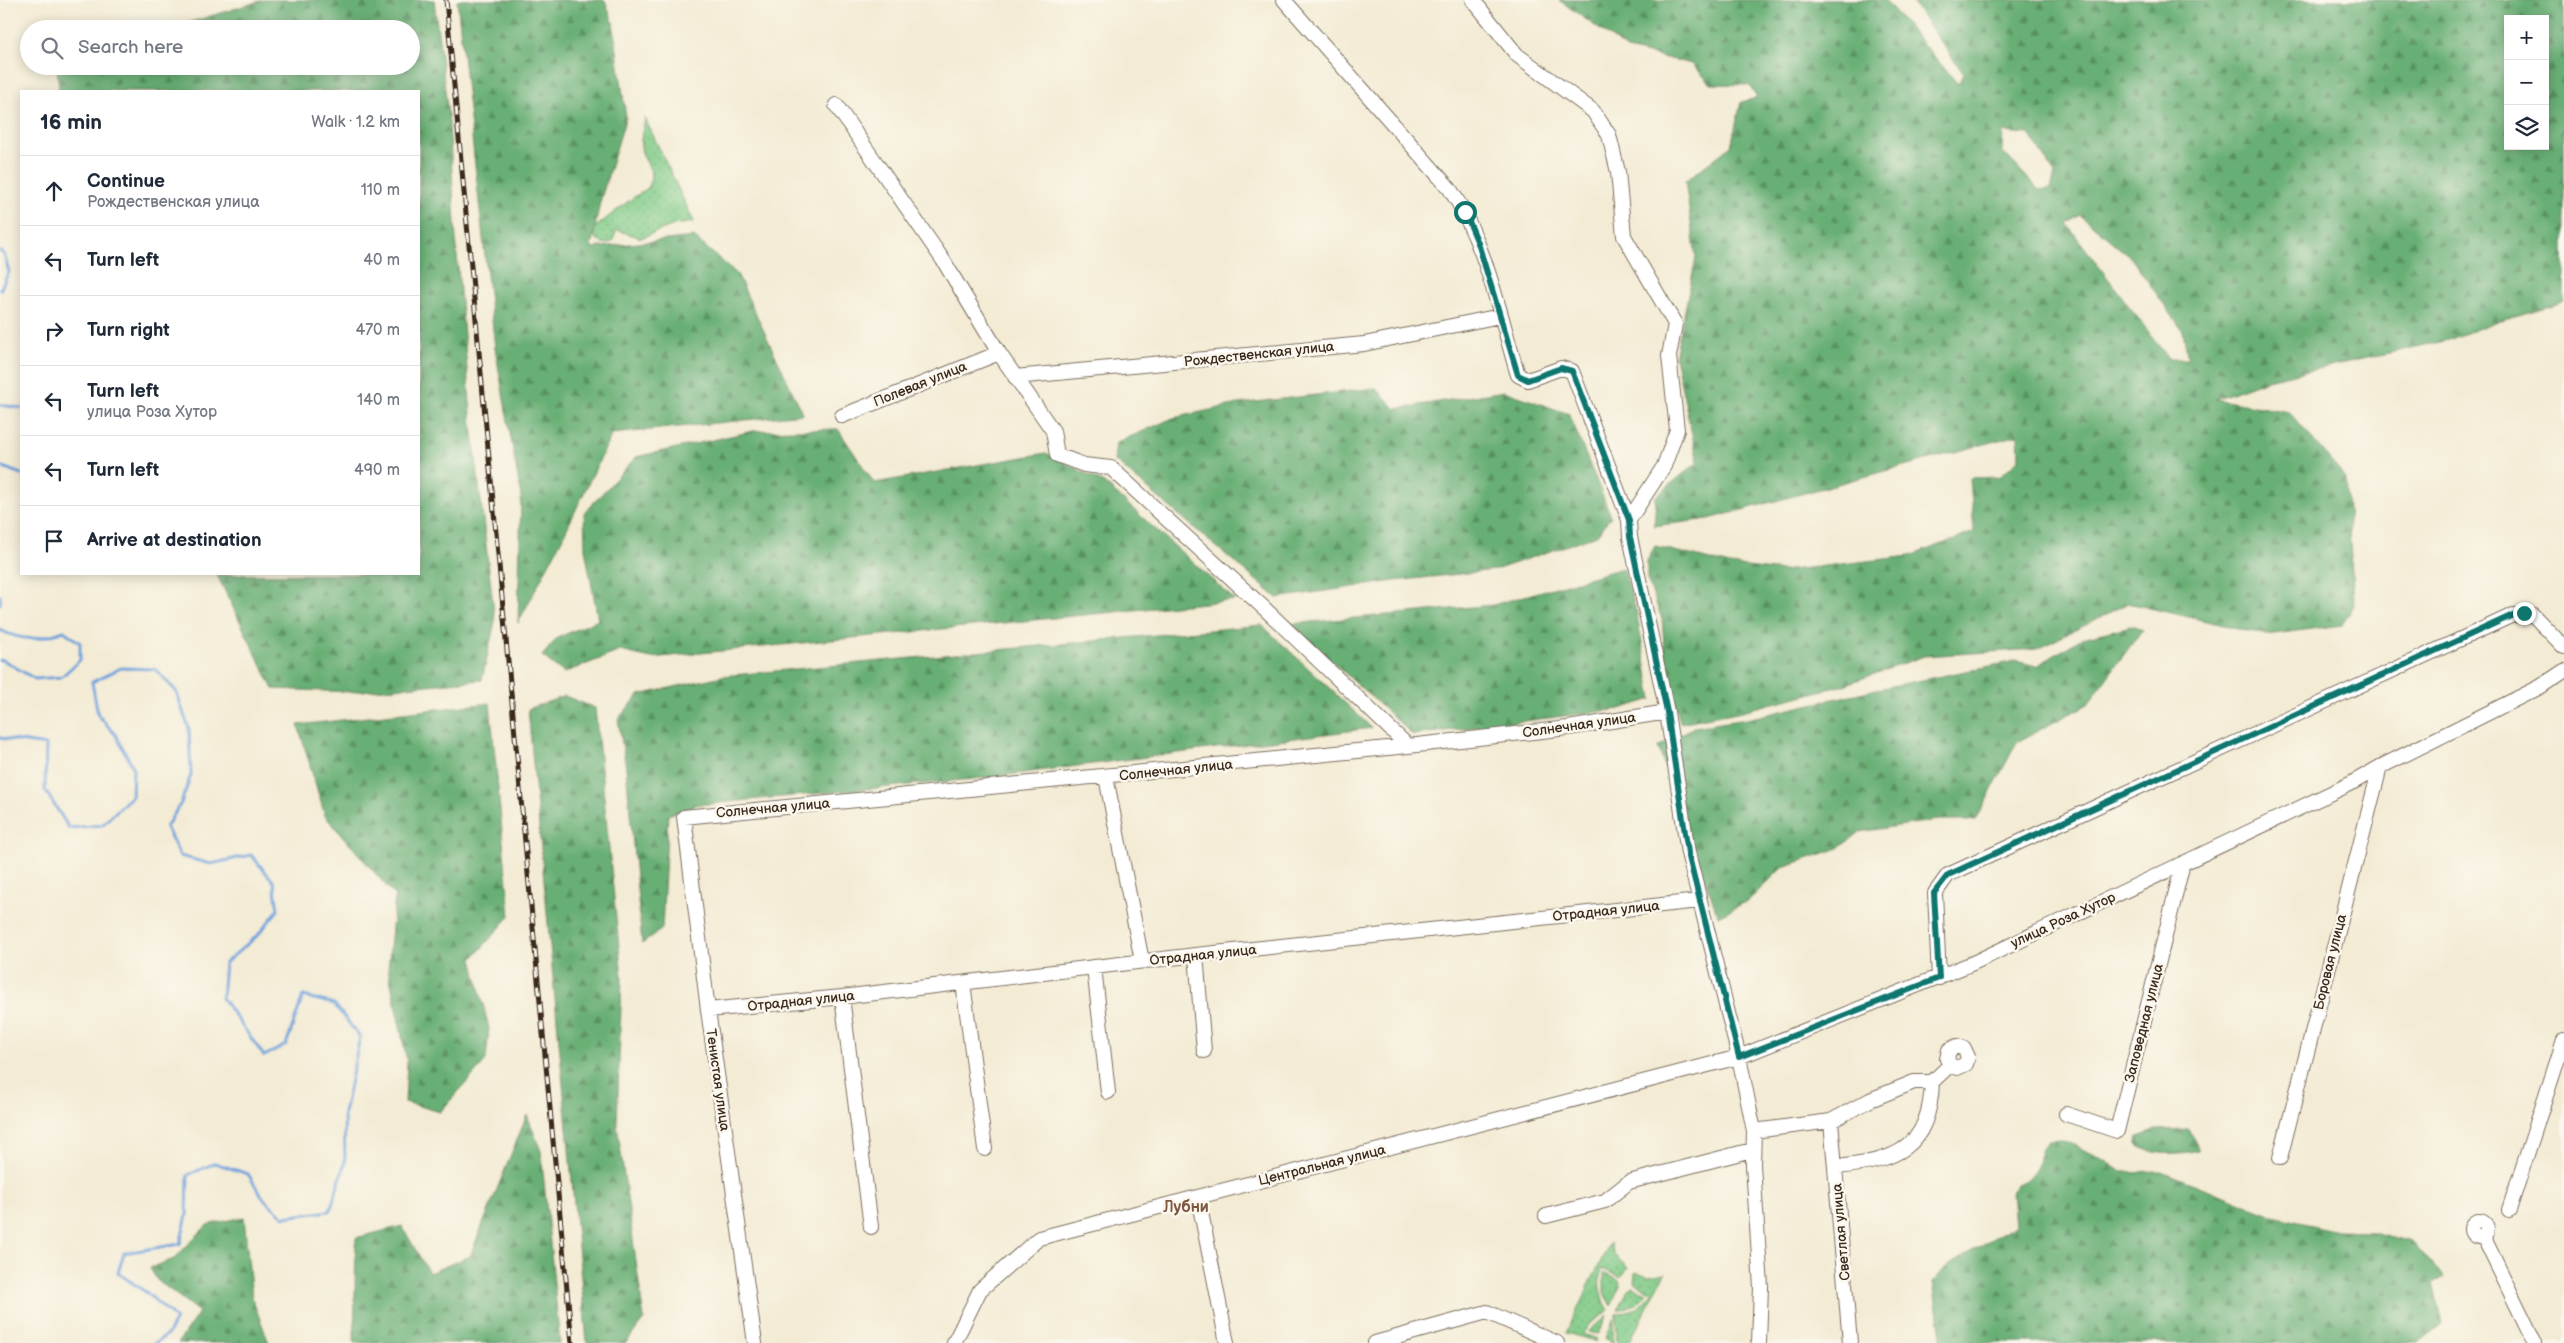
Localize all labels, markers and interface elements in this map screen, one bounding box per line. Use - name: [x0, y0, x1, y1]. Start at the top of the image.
- map controls: [2504, 15, 2549, 150]
- button: +: [2504, 15, 2549, 60]
- search box: [20, 20, 420, 75]
- icon: search: [38, 34, 66, 62]
- text: Search here: [78, 36, 183, 59]
- button: −: [2504, 60, 2549, 105]
- button: layers: [2504, 105, 2549, 150]
- text: 16 min: [40, 110, 102, 135]
- text: Walk · 1.2 km: [311, 113, 400, 132]
- text: Continue: [87, 170, 165, 193]
- icon: ahead: [40, 177, 68, 205]
- text: 110 m: [361, 181, 400, 200]
- text: Рождественская улица: [87, 193, 260, 212]
- route start: [1454, 201, 1477, 224]
- icon: left: [40, 247, 68, 275]
- text: Turn left: [87, 249, 159, 272]
- text: 40 m: [363, 251, 400, 270]
- icon: right: [40, 317, 68, 345]
- text: Turn right: [87, 319, 170, 342]
- text: 470 m: [355, 321, 400, 340]
- street label: Рождественская улица: [1183, 338, 1336, 370]
- street label: Полевая улица: [871, 357, 970, 410]
- text: Turn left: [87, 380, 159, 403]
- icon: left: [40, 387, 68, 415]
- text: 140 m: [357, 391, 400, 410]
- text: улица Роза Хутор: [87, 403, 217, 422]
- icon: left: [40, 457, 68, 485]
- text: Turn left: [87, 459, 159, 482]
- text: 490 m: [354, 461, 400, 480]
- icon: arrive: [40, 527, 68, 555]
- text: Arrive at destination: [87, 529, 262, 552]
- route end: [2513, 602, 2536, 625]
- street label: Солнечная улица: [1521, 709, 1637, 741]
- street label: Солнечная улица: [1118, 756, 1234, 784]
- street label: Солнечная улица: [715, 794, 831, 821]
- street label: улица Роза Хутор: [2008, 888, 2118, 952]
- street label: Отрадная улица: [1552, 897, 1661, 925]
- street label: Боровая улица: [2310, 912, 2350, 1012]
- street label: Отрадная улица: [1149, 941, 1258, 969]
- street label: Заповедная улица: [2121, 961, 2167, 1084]
- street label: Отрадная улица: [747, 987, 856, 1015]
- street label: Тенистая улица: [702, 1028, 734, 1133]
- street label: Центральная улица: [1257, 1141, 1388, 1189]
- street label: Светлая улица: [1828, 1182, 1854, 1281]
- district label: Лубни: [1162, 1198, 1209, 1217]

